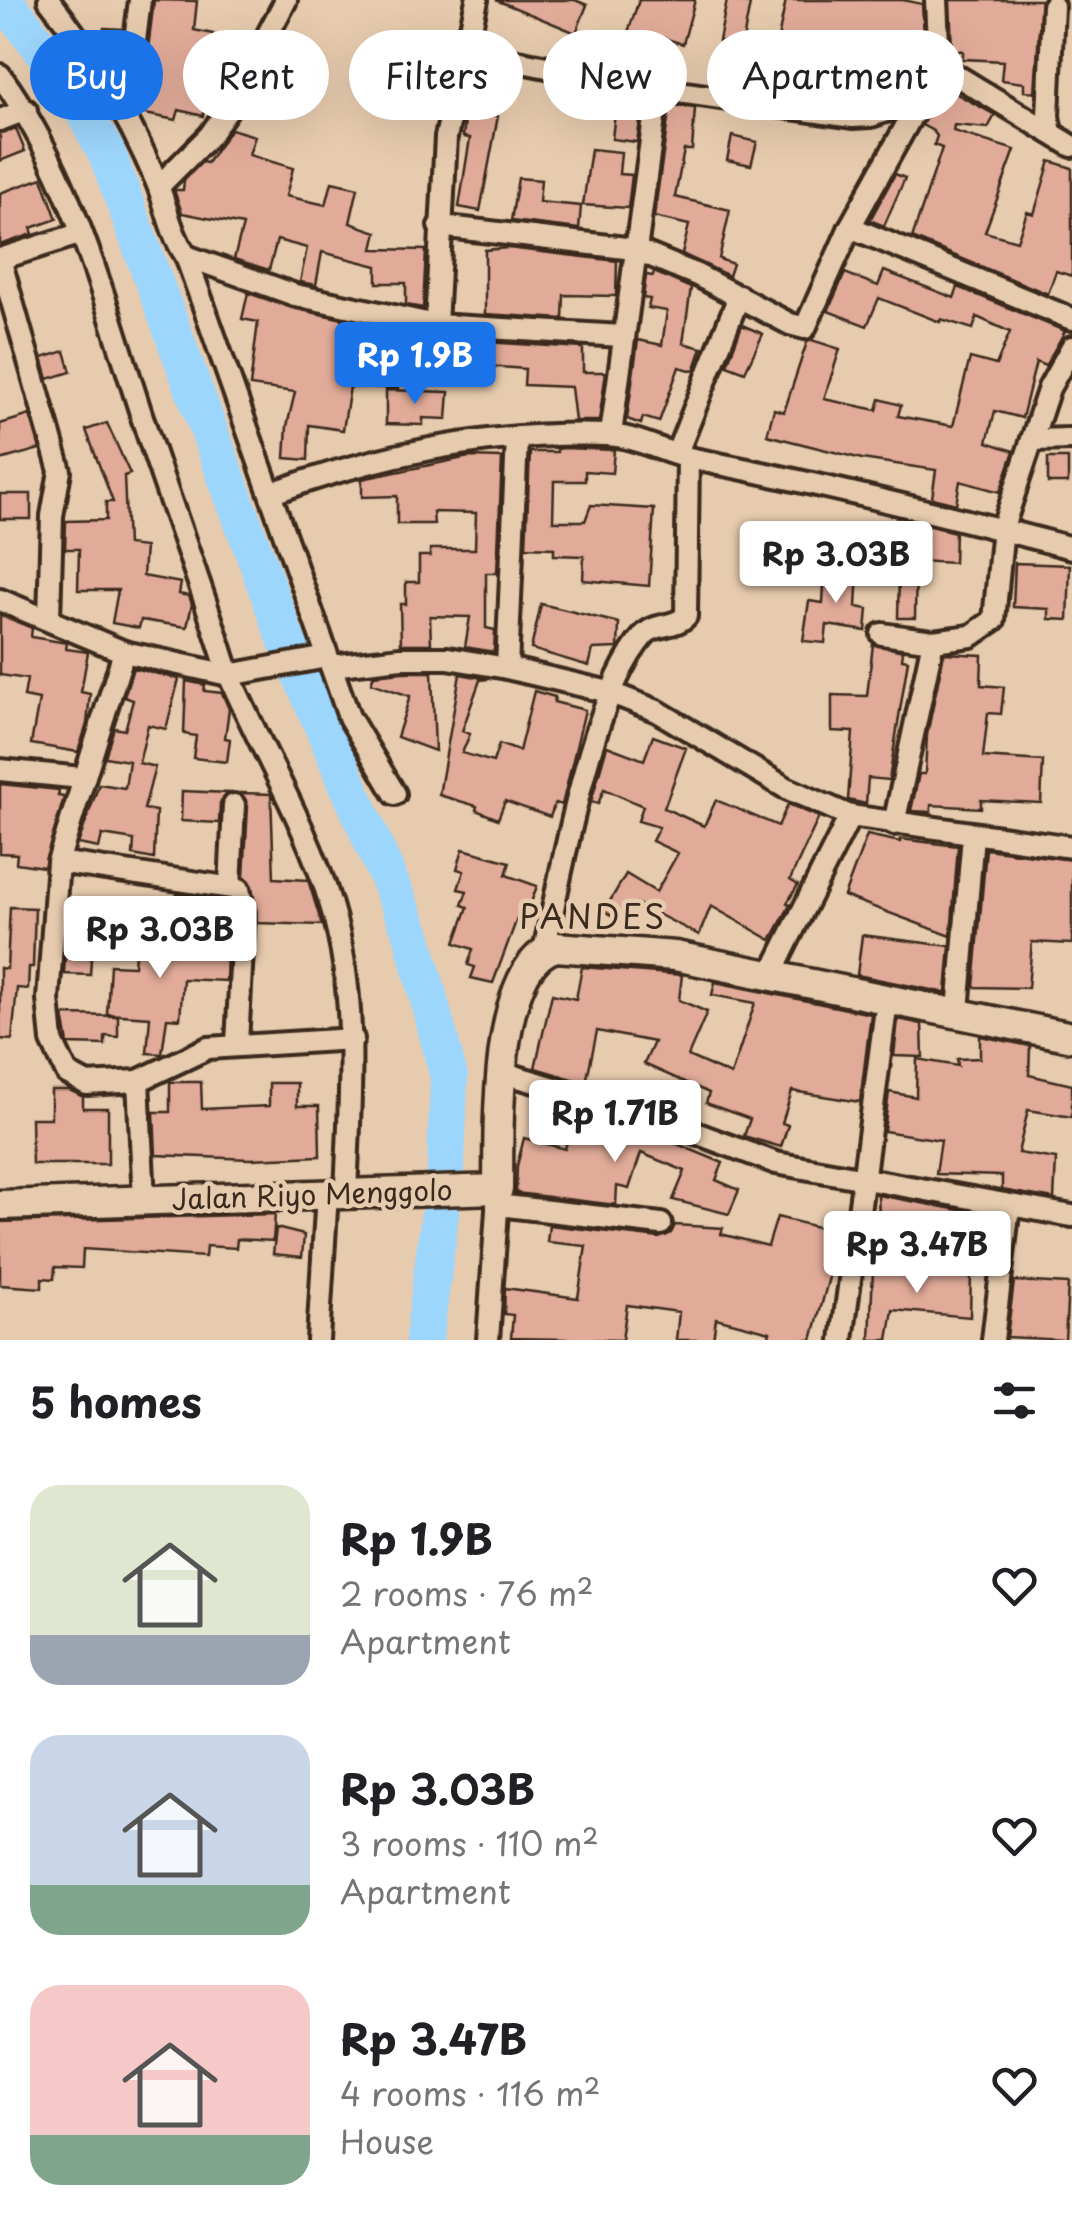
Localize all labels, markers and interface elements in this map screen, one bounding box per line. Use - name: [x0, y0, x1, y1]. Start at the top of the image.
- chip: Buy: [30, 30, 163, 120]
- chip: Rent: [183, 30, 329, 120]
- chip: Filters: [349, 30, 523, 120]
- chip: New: [543, 30, 687, 120]
- chip: Apartment: [707, 30, 964, 120]
- pin: Rp 1.9B: [323, 322, 507, 407]
- text: Rp 1.9B: [357, 330, 473, 378]
- pin: Rp 3.03B: [733, 521, 939, 606]
- text: Rp 3.03B: [762, 529, 910, 577]
- district label: PANDES: [519, 892, 667, 940]
- pin: Rp 3.03B: [57, 896, 263, 981]
- text: Rp 3.03B: [86, 904, 234, 952]
- pin: Rp 1.71B: [512, 1080, 718, 1165]
- text: Rp 1.71B: [551, 1088, 679, 1136]
- street label: Jalan Riyo Menggolo: [171, 1167, 453, 1220]
- pin: Rp 3.47B: [814, 1211, 1020, 1296]
- text: Rp 3.47B: [846, 1219, 988, 1267]
- text: 5 homes: [30, 1369, 202, 1432]
- icon: filters: [987, 1373, 1042, 1428]
- text: Rp 1.9B: [340, 1506, 493, 1569]
- icon: home: [110, 1525, 230, 1645]
- icon: heart: [987, 1558, 1042, 1613]
- text: 2 rooms · 76 m²: [340, 1569, 594, 1617]
- text: Apartment: [340, 1617, 511, 1665]
- text: Rp 3.03B: [340, 1756, 535, 1819]
- icon: home: [110, 1775, 230, 1895]
- icon: heart: [987, 1808, 1042, 1863]
- text: 3 rooms · 110 m²: [340, 1819, 599, 1867]
- text: Apartment: [340, 1867, 511, 1915]
- text: Rp 3.47B: [340, 2006, 527, 2069]
- icon: home: [110, 2025, 230, 2145]
- icon: heart: [987, 2058, 1042, 2113]
- text: 4 rooms · 116 m²: [340, 2069, 601, 2117]
- text: House: [340, 2117, 434, 2165]

